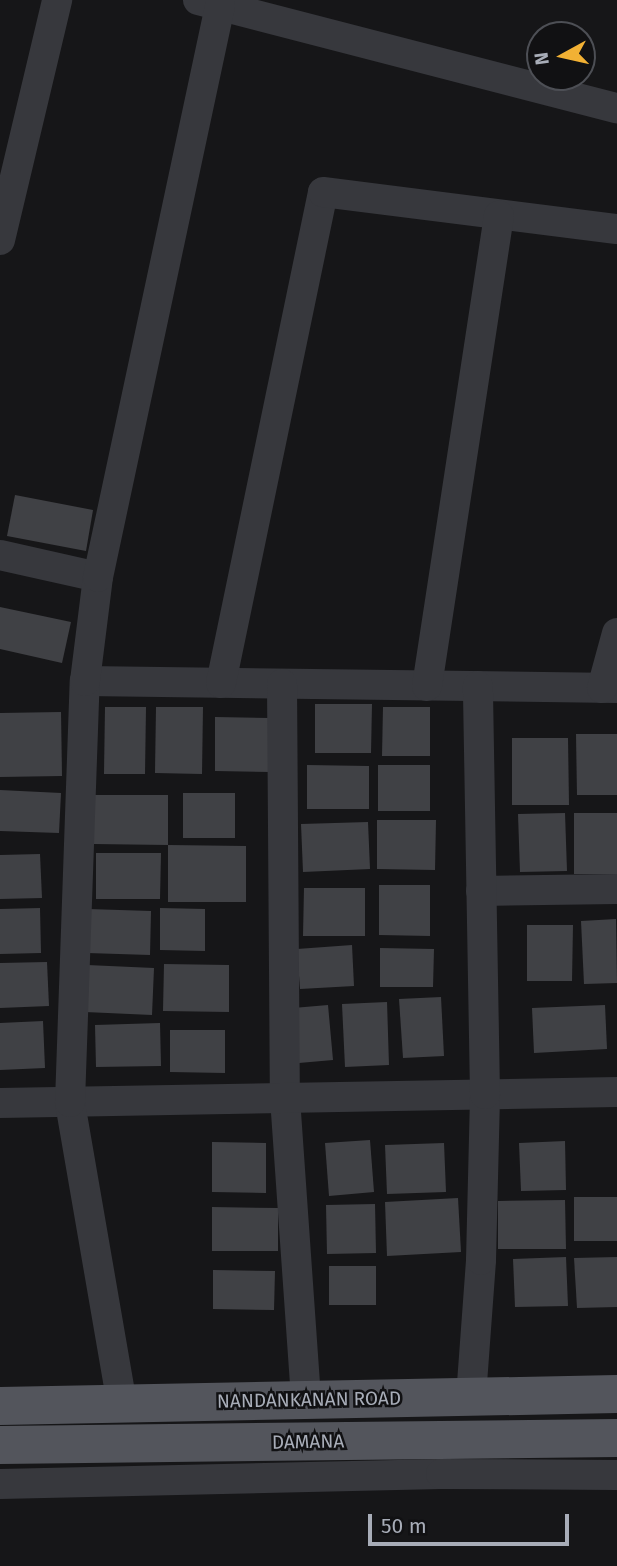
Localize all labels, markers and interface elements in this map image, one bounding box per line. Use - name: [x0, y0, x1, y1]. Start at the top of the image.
- north arrow: [526, 21, 596, 91]
- text: N: [529, 51, 554, 67]
- street label: NANDANKANAN ROAD: [217, 1387, 401, 1413]
- street label: DAMANA: [272, 1430, 344, 1454]
- scale bar: [372, 1500, 573, 1544]
- text: 50 m: [381, 1513, 427, 1539]

